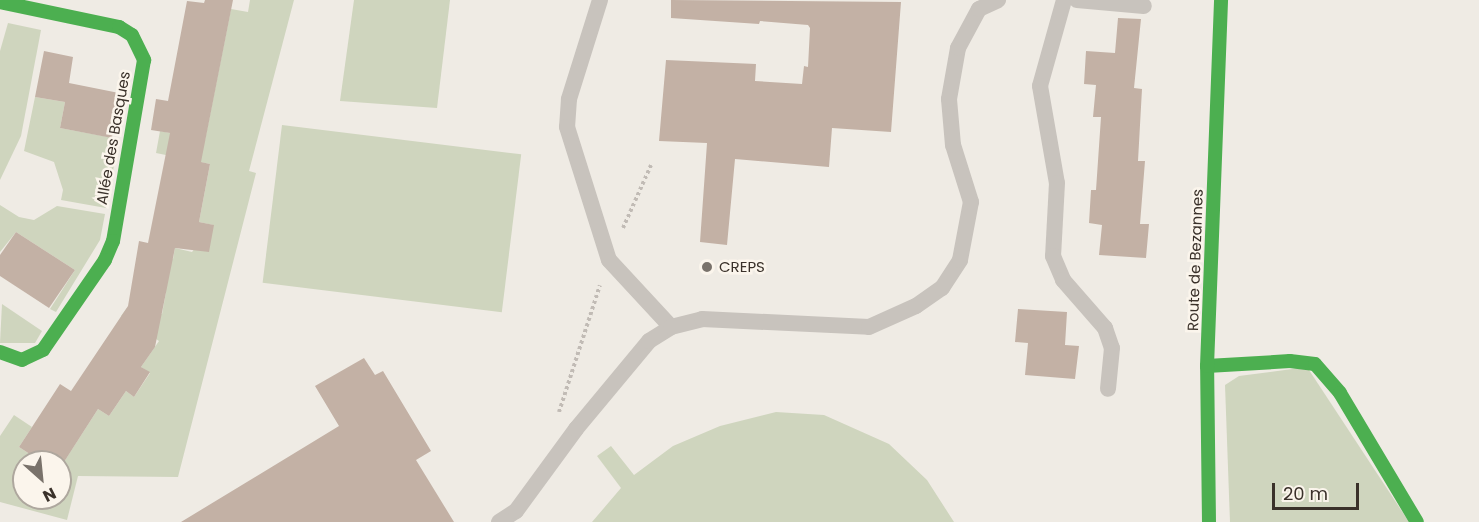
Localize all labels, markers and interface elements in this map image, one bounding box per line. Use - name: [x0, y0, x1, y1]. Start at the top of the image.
- street label: Allée des Basques: [92, 70, 134, 206]
- street label: Route de Bezannes: [1184, 189, 1206, 331]
- place label: CREPS: [719, 258, 765, 276]
- marker: CREPS: [700, 260, 714, 274]
- north arrow: [12, 450, 72, 510]
- scale bar: [1275, 471, 1362, 509]
- text: 20 m: [1283, 481, 1328, 506]
- text: N: [39, 482, 60, 508]

